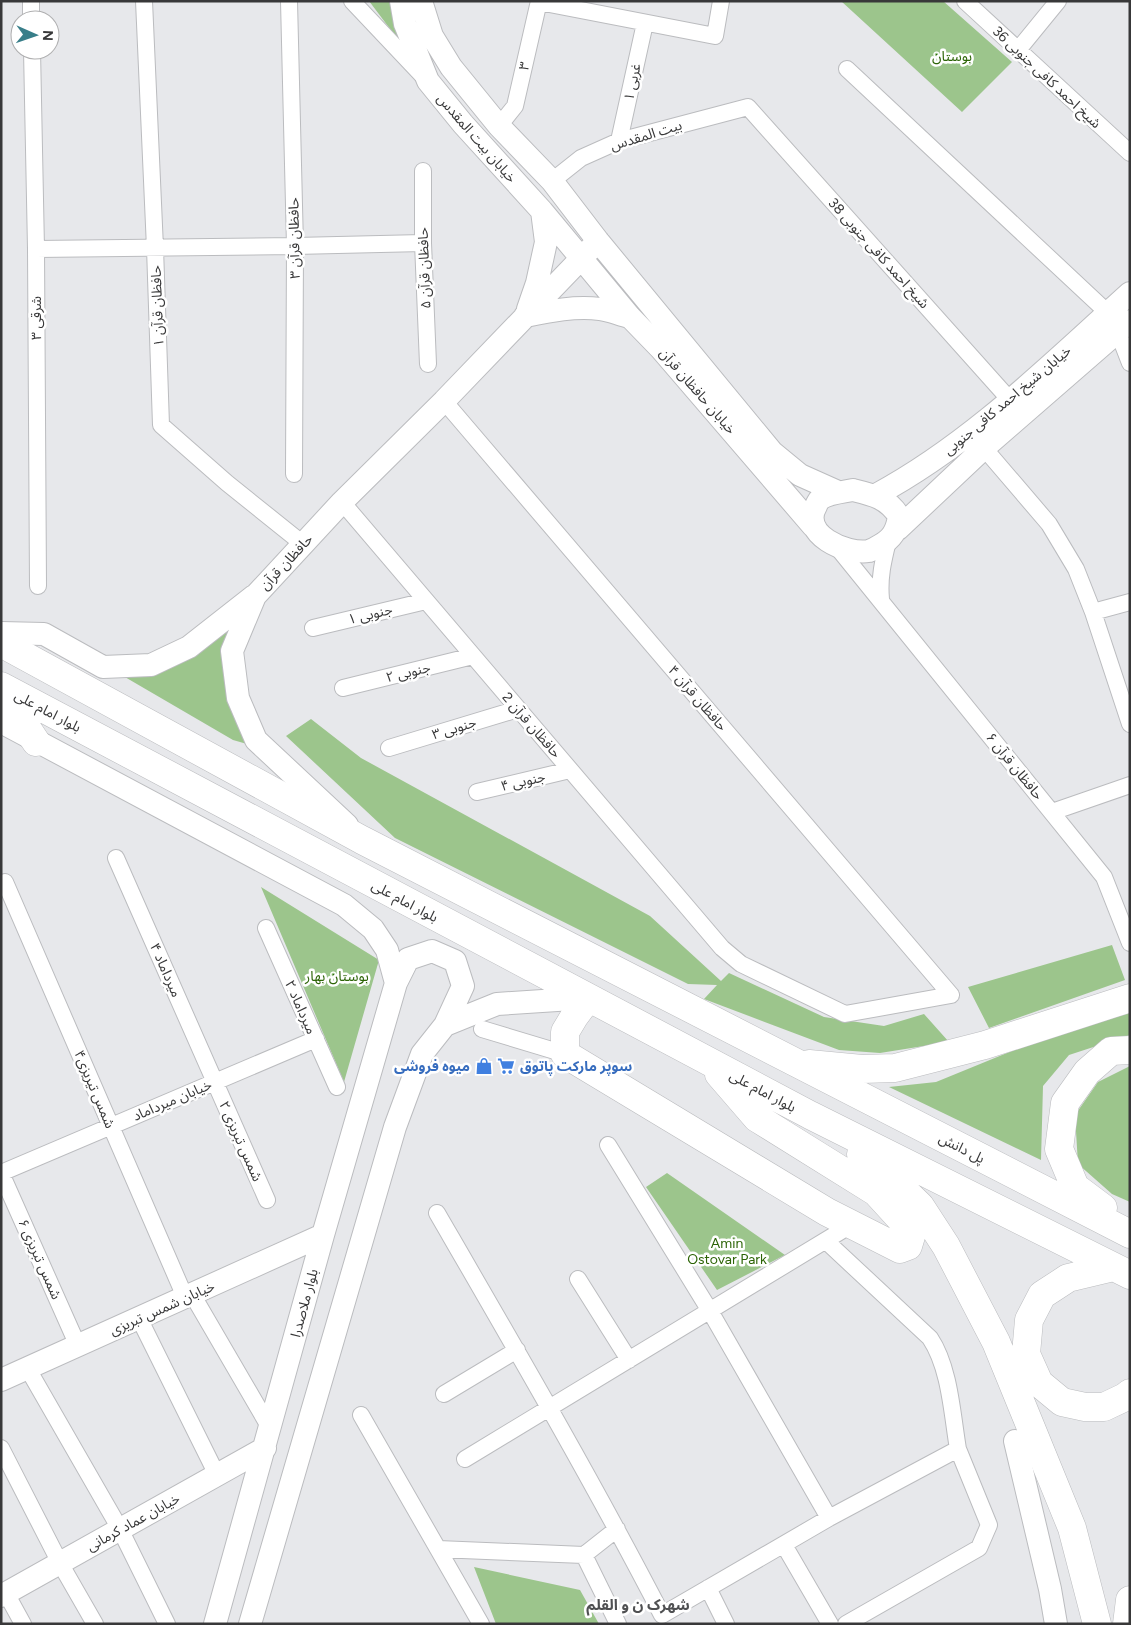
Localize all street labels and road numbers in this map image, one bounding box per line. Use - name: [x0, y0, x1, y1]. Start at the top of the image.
- street label: شیخ احمد کافی جنوبی 36: [988, 23, 1104, 133]
- street label: ۳: [515, 60, 534, 72]
- street label: ۱ غربی: [620, 62, 645, 102]
- street label: خیابان بیت المقدس: [433, 90, 520, 186]
- street label: بیت المقدس: [608, 116, 684, 154]
- street label: شیخ احمد کافی جنوبی 38: [823, 195, 933, 313]
- street label: حافظان قرآن ۳: [285, 197, 304, 279]
- street label: حافظان قرآن ۵: [415, 227, 434, 309]
- street label: حافظان قرآن ۱: [148, 265, 167, 347]
- street label: ۳ شرقی: [28, 296, 45, 340]
- street label: خیابان شیخ احمد کافی جنوبی: [940, 342, 1076, 460]
- street label: خیابان حافظان قرآن: [656, 345, 740, 438]
- street label: حافظان قرآن: [256, 531, 316, 594]
- street label: جنوبی ۱: [346, 601, 394, 628]
- street label: جنوبی ۲: [384, 659, 432, 686]
- street label: حافظان قرآن ۴: [664, 662, 731, 735]
- street label: بلوار امام علی: [11, 687, 84, 738]
- street label: حافظان قرآن 2: [499, 689, 565, 762]
- street label: جنوبی ۳: [430, 714, 478, 743]
- street label: حافظان قرآن ۶: [982, 729, 1047, 803]
- street label: جنوبی ۴: [499, 768, 547, 795]
- street label: بلوار امام علی: [368, 877, 441, 928]
- street label: میرداماد ۴: [146, 941, 185, 1000]
- street label: میرداماد ۲: [281, 978, 320, 1037]
- street label: شمس تیریزی۴: [70, 1048, 119, 1131]
- street label: بلوار امام علی: [726, 1067, 799, 1118]
- street label: خیابان میرداماد: [130, 1076, 214, 1125]
- street label: شمس تبریزی ۲: [215, 1098, 266, 1184]
- street label: پل دانش: [935, 1130, 988, 1168]
- street label: شمس تبریزی ۶: [14, 1216, 65, 1302]
- street label: بلوار ملاصدرا: [287, 1267, 322, 1339]
- street label: خیابان شمس تبریزی: [107, 1278, 217, 1339]
- street label: خیابان عماد کرمانی: [84, 1490, 183, 1555]

